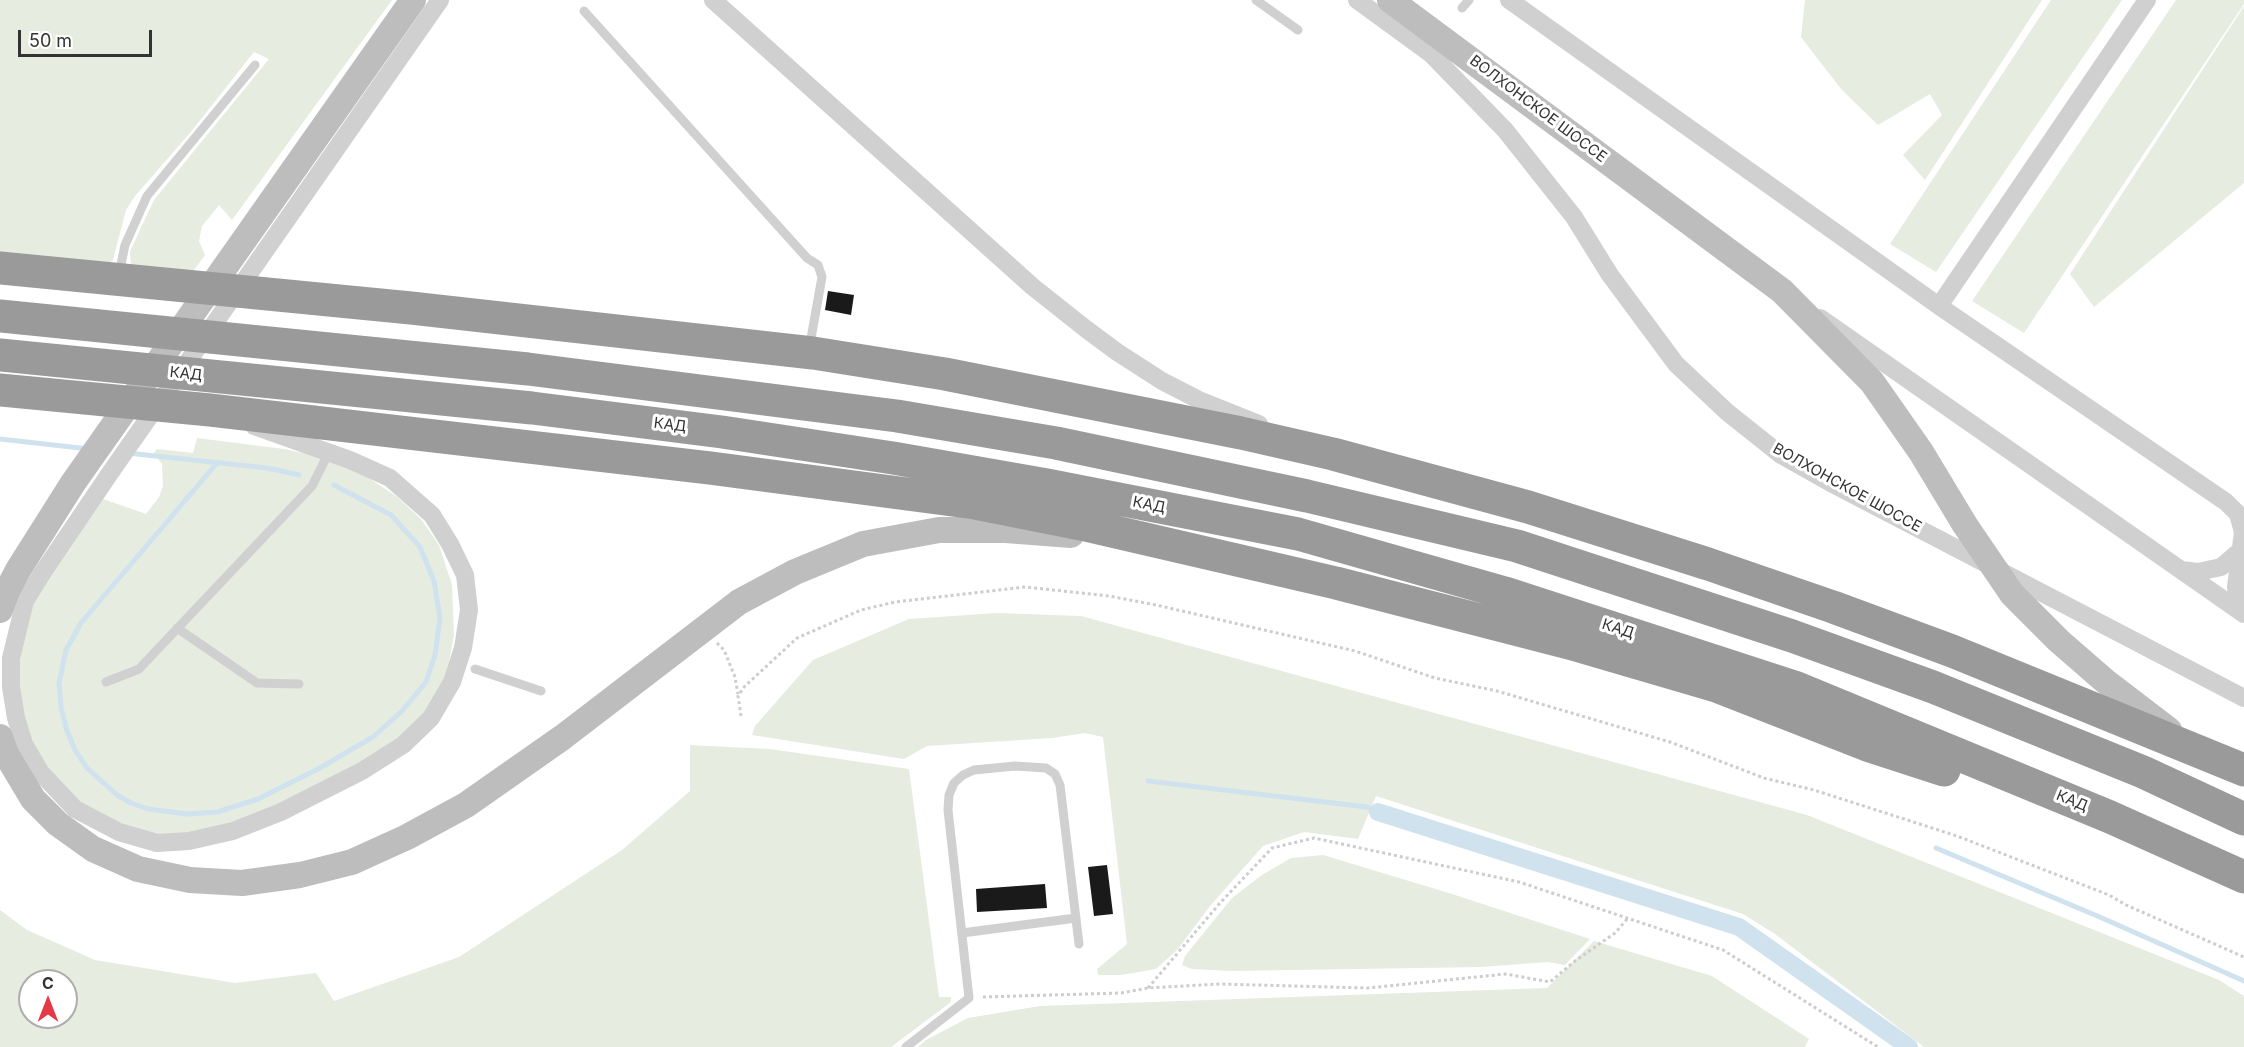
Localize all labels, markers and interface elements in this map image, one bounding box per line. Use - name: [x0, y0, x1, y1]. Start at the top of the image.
- scale bar: [21, 18, 154, 56]
- text: 50 m: [29, 30, 72, 51]
- street label: ВОЛХОНСКОЕ ШОССЕ: [1466, 52, 1610, 166]
- street label: КАД: [169, 363, 203, 385]
- street label: КАД: [653, 414, 687, 436]
- street label: ВОЛХОНСКОЕ ШОССЕ: [1770, 440, 1924, 536]
- street label: КАД: [1131, 493, 1167, 517]
- street label: КАД: [1600, 615, 1636, 643]
- street label: КАД: [2053, 787, 2091, 815]
- north arrow: [18, 969, 78, 1029]
- text: С: [42, 973, 54, 993]

